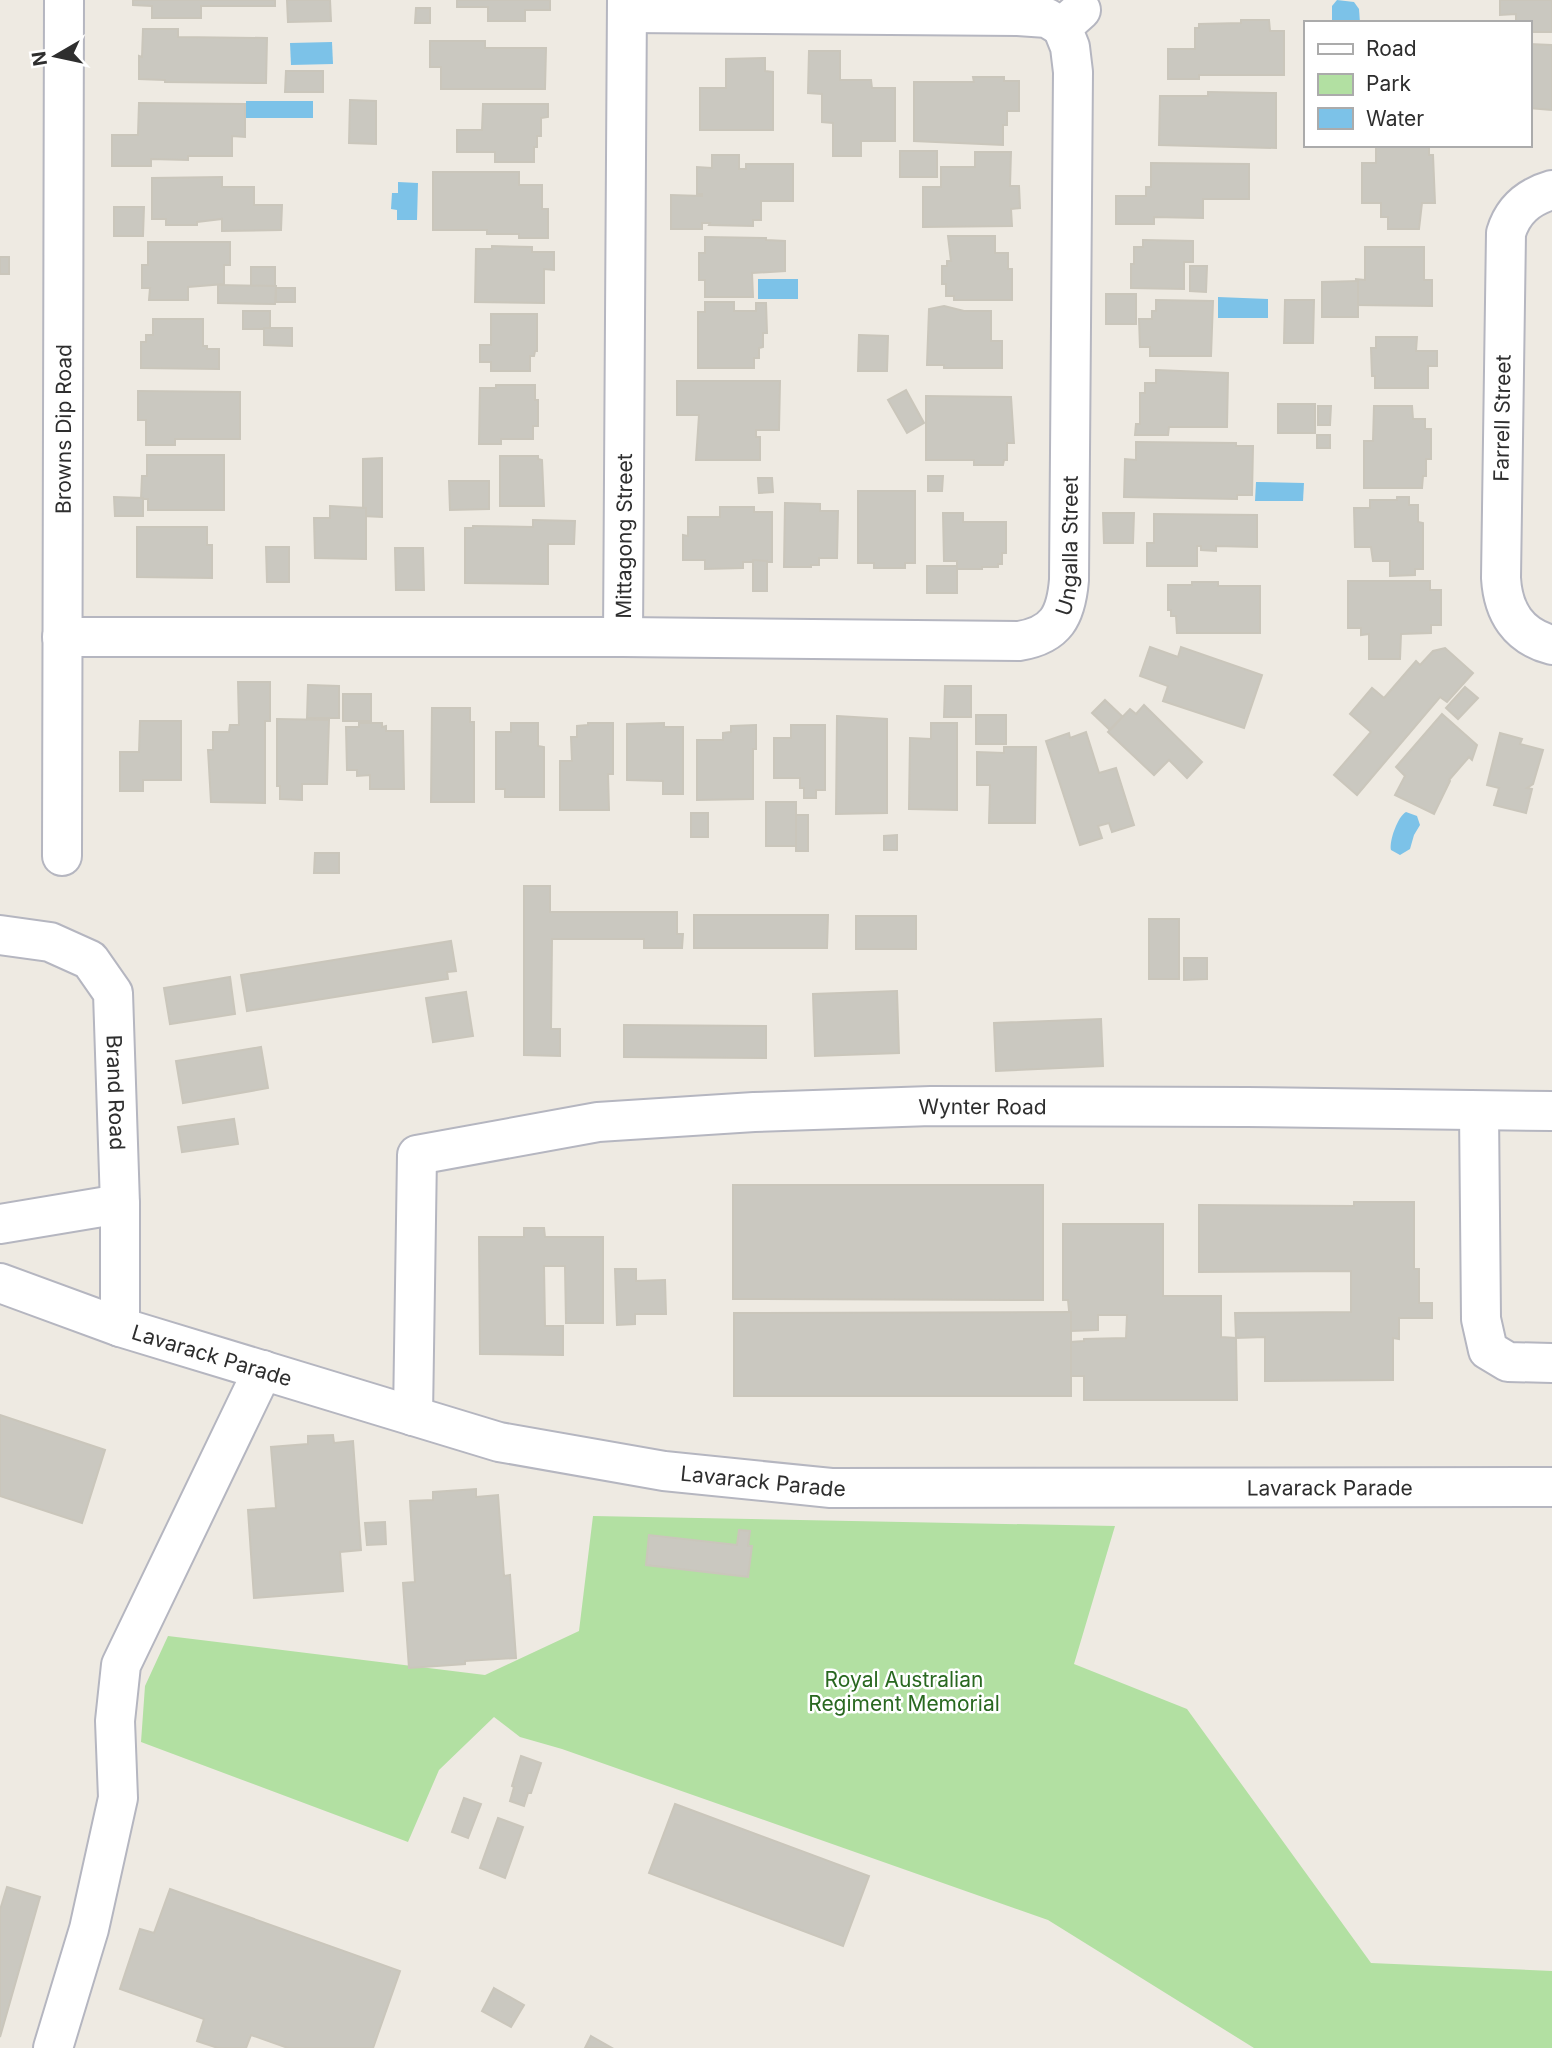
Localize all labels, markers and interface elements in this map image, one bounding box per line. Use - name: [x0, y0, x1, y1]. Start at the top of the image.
- north arrow: [21, 21, 91, 91]
- legend: [1304, 21, 1531, 147]
- text: Road: [1366, 36, 1417, 61]
- text: N: [27, 50, 52, 68]
- text: Park: [1366, 71, 1411, 96]
- text: Water: [1366, 106, 1424, 131]
- street label: Browns Dip Road: [50, 344, 76, 514]
- street label: Farrell Street: [1488, 354, 1516, 482]
- street label: Mittagong Street: [611, 453, 637, 619]
- street label: Ungalla Street: [1050, 475, 1082, 619]
- street label: Brand Road: [102, 1034, 131, 1150]
- street label: Wynter Road: [918, 1093, 1047, 1119]
- street label: Lavarack Parade: [129, 1319, 295, 1391]
- street label: Lavarack Parade: [679, 1460, 846, 1501]
- street label: Lavarack Parade: [1247, 1475, 1413, 1500]
- park label: Royal Australian Regiment Memorial: [808, 1667, 1000, 1716]

